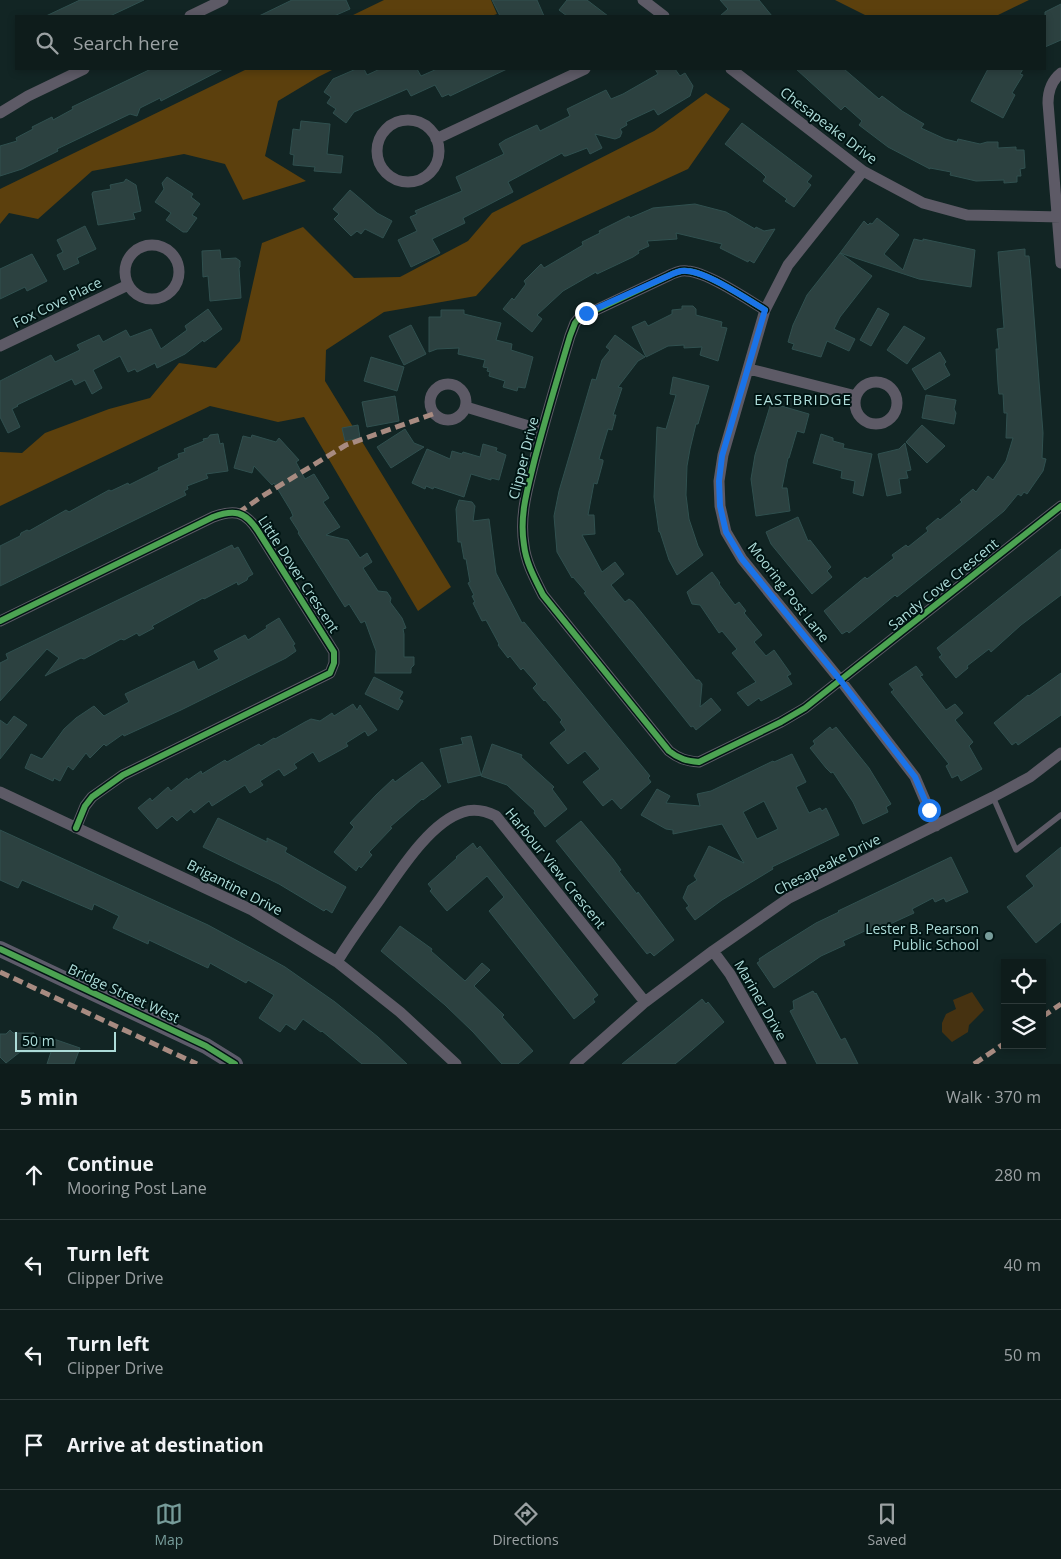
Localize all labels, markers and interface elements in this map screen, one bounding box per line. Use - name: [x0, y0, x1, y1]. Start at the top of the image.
- search box: [15, 15, 1046, 70]
- icon: search: [33, 29, 61, 57]
- text: Search here: [73, 30, 179, 56]
- street label: Chesapeake Drive: [777, 82, 882, 168]
- street label: Fox Cove Place: [9, 272, 105, 332]
- route end: [575, 302, 598, 325]
- district label: EASTBRIDGE: [754, 389, 852, 409]
- street label: Clipper Drive: [504, 415, 542, 501]
- street label: Little Dover Crescent: [254, 512, 344, 636]
- street label: Sandy Cove Crescent: [884, 534, 1002, 634]
- street label: Mooring Post Lane: [744, 538, 834, 646]
- route start: [918, 799, 941, 822]
- street label: Harbour View Crescent: [501, 804, 611, 932]
- street label: Chesapeake Drive: [771, 829, 884, 899]
- street label: Brigantine Drive: [184, 855, 286, 919]
- place label: Lester B. Pearson Public School: [865, 919, 979, 954]
- marker: Lester B. Pearson Public School: [983, 930, 995, 942]
- street label: Mariner Drive: [730, 956, 792, 1044]
- street label: Bridge Street West: [65, 959, 183, 1027]
- map controls: [1001, 959, 1046, 1049]
- button: locate: [1001, 959, 1046, 1004]
- button: layers: [1001, 1004, 1046, 1049]
- scale bar: [15, 1029, 116, 1052]
- text: 50 m: [22, 1031, 55, 1050]
- text: 5 min: [20, 1083, 78, 1111]
- text: Walk · 370 m: [946, 1086, 1041, 1108]
- text: Continue: [67, 1151, 154, 1177]
- icon: ahead: [20, 1161, 48, 1189]
- text: 280 m: [995, 1164, 1041, 1186]
- text: Mooring Post Lane: [67, 1177, 207, 1199]
- text: Turn left: [67, 1241, 149, 1267]
- icon: left: [20, 1251, 48, 1279]
- text: 40 m: [1004, 1254, 1041, 1276]
- text: Clipper Drive: [67, 1267, 164, 1289]
- text: Turn left: [67, 1331, 149, 1357]
- icon: left: [20, 1341, 48, 1369]
- text: 50 m: [1004, 1344, 1041, 1366]
- text: Clipper Drive: [67, 1357, 164, 1379]
- icon: arrive: [20, 1431, 48, 1459]
- text: Arrive at destination: [67, 1432, 264, 1458]
- tab: Map: [154, 1500, 183, 1549]
- tab: Directions: [492, 1500, 559, 1549]
- tab: Saved: [868, 1500, 906, 1549]

